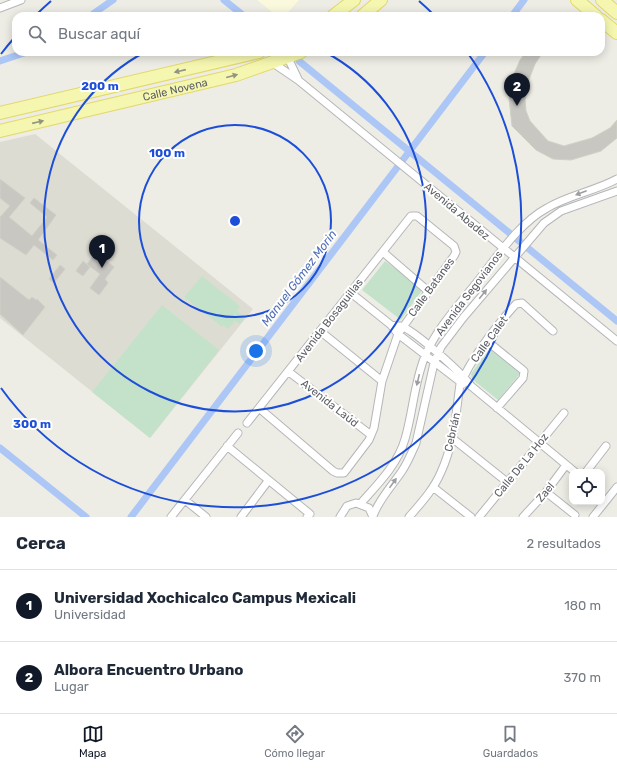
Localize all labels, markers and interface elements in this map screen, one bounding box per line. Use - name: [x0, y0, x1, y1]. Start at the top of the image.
- search box: [12, 12, 605, 56]
- icon: search: [26, 23, 48, 45]
- text: Buscar aquí: [58, 25, 140, 43]
- one-way arrow: [174, 69, 187, 75]
- one-way arrow: [226, 72, 239, 78]
- pin: 2: [504, 73, 530, 106]
- street label: Calle Novena: [142, 76, 209, 104]
- text: 200 m: [81, 79, 119, 93]
- one-way arrow: [32, 119, 44, 125]
- text: 100 m: [149, 146, 185, 160]
- street label: Avenida Abadez: [421, 180, 492, 243]
- one-way arrow: [574, 190, 586, 196]
- centre of rings: [228, 214, 242, 228]
- water label: Manuel Gómez Morin: [258, 227, 340, 329]
- pin: 1: [89, 235, 115, 268]
- street label: Avenida Segovianos: [433, 248, 506, 338]
- street label: Calle Batanes: [406, 255, 457, 319]
- street label: Avenida Bosaguillas: [293, 276, 366, 364]
- one-way arrow: [479, 288, 487, 299]
- street label: Calle Calet: [468, 313, 511, 365]
- your location: [246, 341, 266, 361]
- one-way arrow: [414, 374, 420, 386]
- street label: Avenida Laúd: [298, 377, 361, 430]
- street label: Cebrián: [442, 411, 463, 453]
- text: 300 m: [13, 417, 51, 431]
- street label: Calle De La Hoz: [492, 430, 551, 500]
- map controls: [569, 469, 605, 505]
- button: locate: [569, 469, 605, 505]
- one-way arrow: [389, 478, 397, 488]
- street label: Zael: [533, 480, 557, 505]
- text: Cerca: [16, 533, 66, 553]
- text: 2 resultados: [526, 536, 601, 551]
- text: Universidad Xochicalco Campus Mexicali: [54, 589, 356, 607]
- text: 1: [26, 598, 32, 613]
- text: 180 m: [564, 598, 601, 613]
- text: Universidad: [54, 607, 126, 622]
- text: Albora Encuentro Urbano: [54, 661, 243, 679]
- text: 2: [25, 670, 33, 685]
- text: 370 m: [564, 670, 601, 685]
- text: Lugar: [54, 679, 89, 694]
- tab: Mapa: [79, 723, 106, 760]
- tab: Cómo llegar: [264, 723, 325, 760]
- tab: Guardados: [483, 723, 538, 760]

